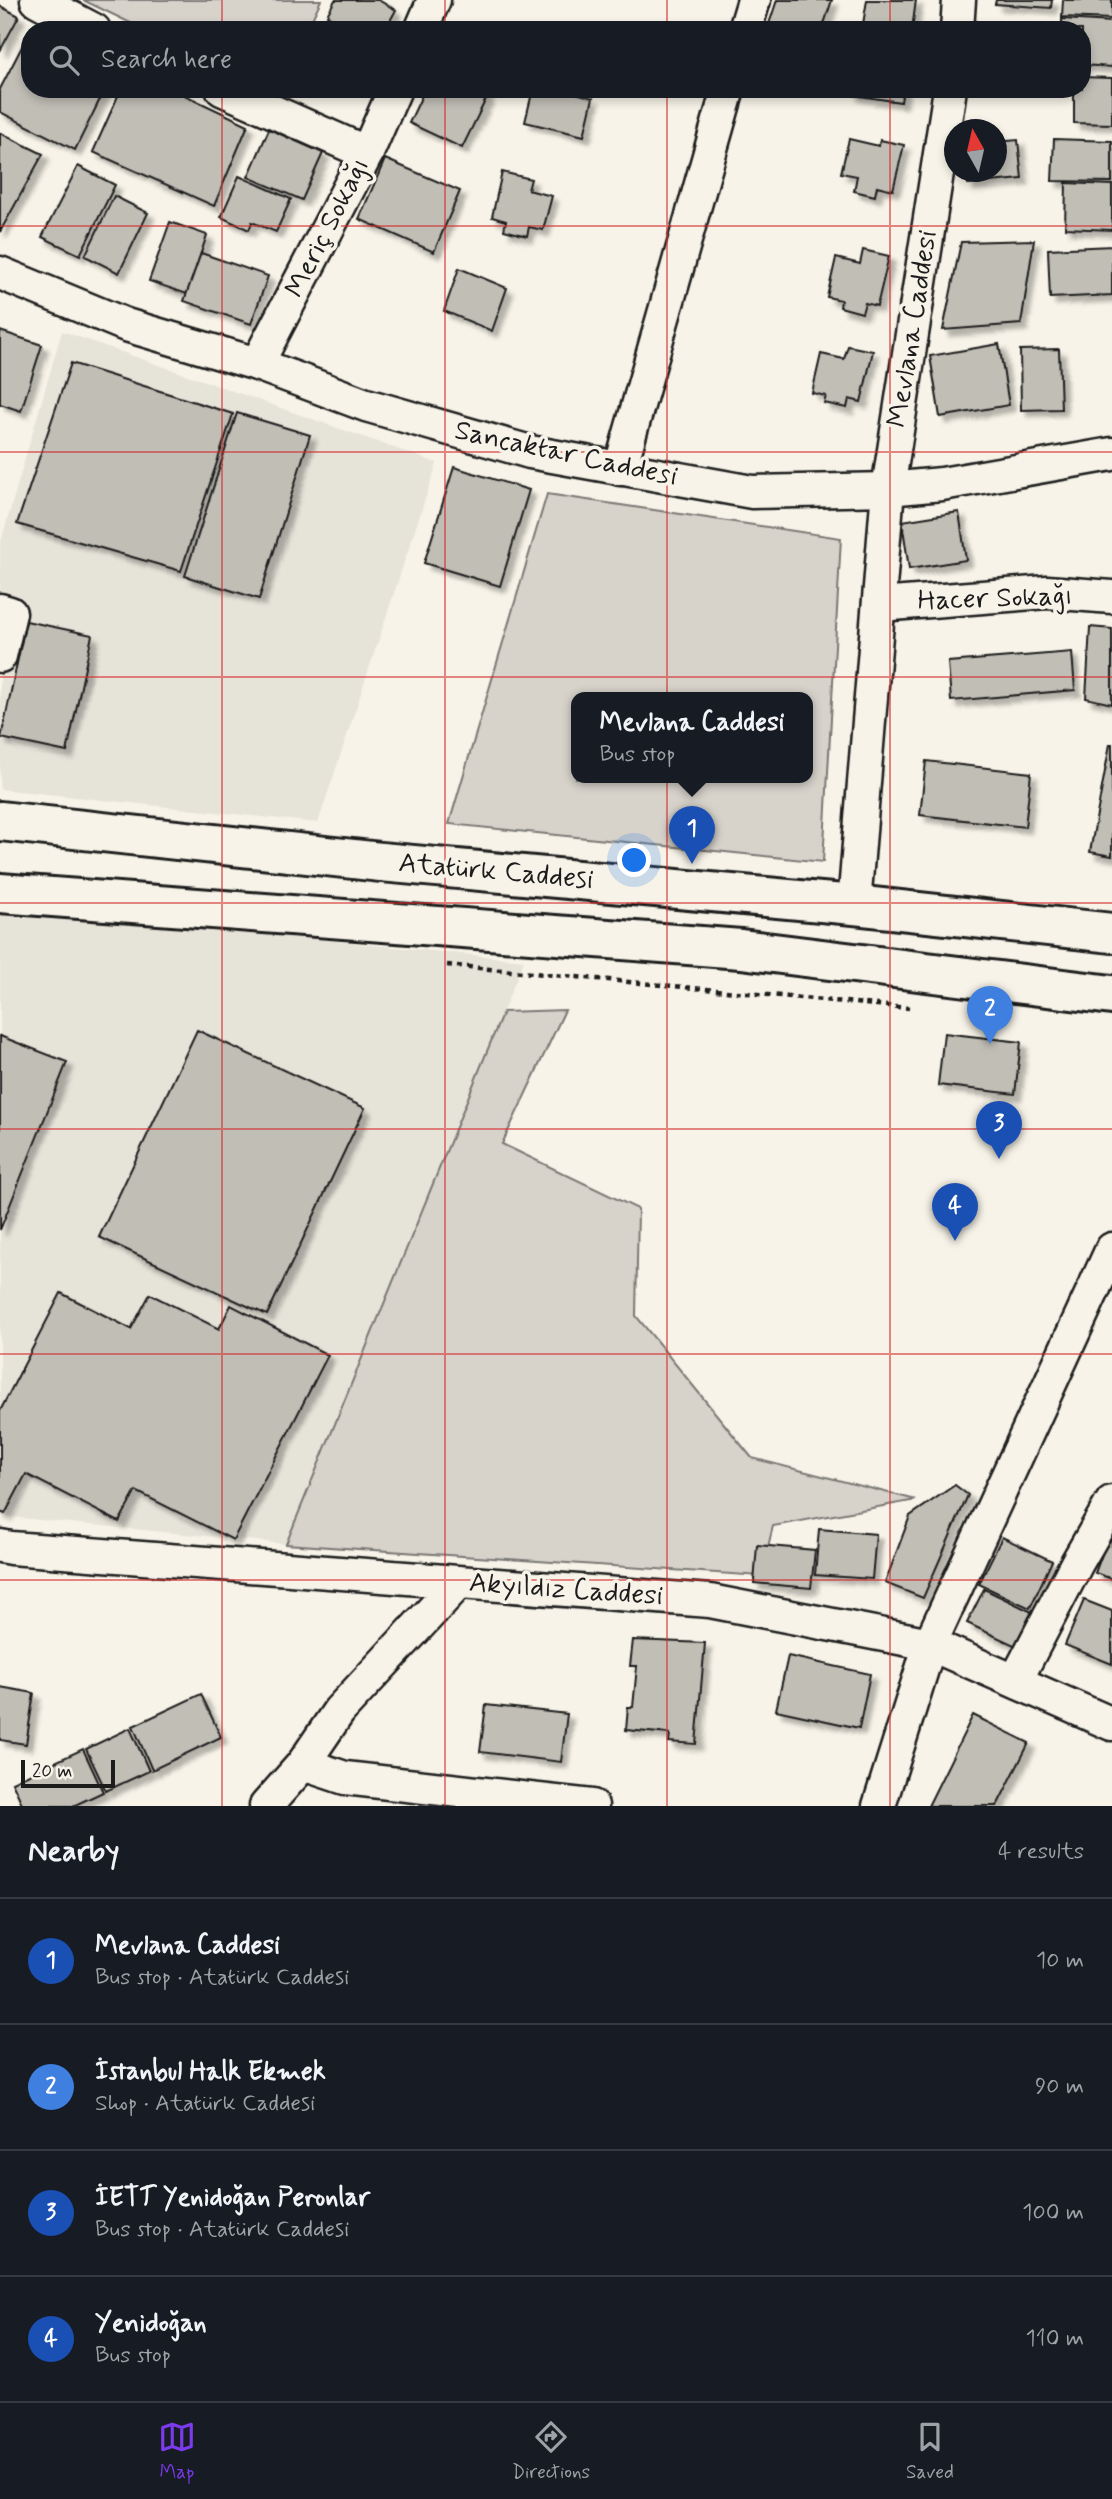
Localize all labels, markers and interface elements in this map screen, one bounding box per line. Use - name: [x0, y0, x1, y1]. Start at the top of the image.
- search box: [21, 21, 1091, 98]
- icon: search: [45, 41, 83, 79]
- text: Search here: [101, 43, 232, 77]
- north arrow: [944, 119, 1007, 182]
- street label: Meriç Sokağı: [277, 152, 379, 304]
- street label: Mevlana Caddesi: [879, 228, 947, 430]
- street label: Sancaktar Caddesi: [451, 412, 681, 496]
- street label: Hacer Sokağı: [917, 578, 1073, 620]
- popup: [571, 692, 813, 783]
- text: Mevlana Caddesi: [599, 706, 785, 740]
- text: Bus stop: [599, 740, 676, 770]
- pin: 1: [669, 806, 715, 864]
- your location: [617, 843, 651, 877]
- street label: Atatürk Caddesi: [397, 845, 595, 899]
- pin: 2: [967, 986, 1013, 1044]
- pin: 3: [976, 1101, 1022, 1159]
- pin: 4: [932, 1183, 978, 1241]
- street label: Akyıldız Caddesi: [468, 1565, 664, 1615]
- scale bar: [21, 1757, 116, 1789]
- text: 20 m: [32, 1759, 72, 1784]
- text: Nearby: [28, 1832, 119, 1871]
- text: 4 results: [998, 1837, 1084, 1867]
- text: Mevlana Caddesi: [95, 1929, 280, 1963]
- text: 1: [46, 1946, 56, 1976]
- text: 10 m: [1036, 1946, 1084, 1976]
- text: Bus stop · Atatürk Caddesi: [95, 1963, 349, 1993]
- text: İstanbul Halk Ekmek: [95, 2055, 326, 2089]
- text: 2: [45, 2072, 57, 2102]
- text: 90 m: [1035, 2072, 1084, 2102]
- text: Shop · Atatürk Caddesi: [95, 2089, 315, 2119]
- text: İETT Yenidoğan Peronlar: [95, 2181, 370, 2215]
- text: 3: [46, 2198, 56, 2228]
- text: 100 m: [1022, 2198, 1084, 2228]
- text: Bus stop · Atatürk Caddesi: [95, 2215, 349, 2245]
- text: Yenidoğan: [95, 2307, 207, 2341]
- text: 4: [44, 2324, 58, 2354]
- text: 110 m: [1025, 2324, 1084, 2354]
- text: Bus stop: [95, 2341, 171, 2371]
- tab: Map: [158, 2418, 196, 2485]
- tab: Directions: [512, 2418, 590, 2485]
- tab: Saved: [906, 2418, 954, 2485]

